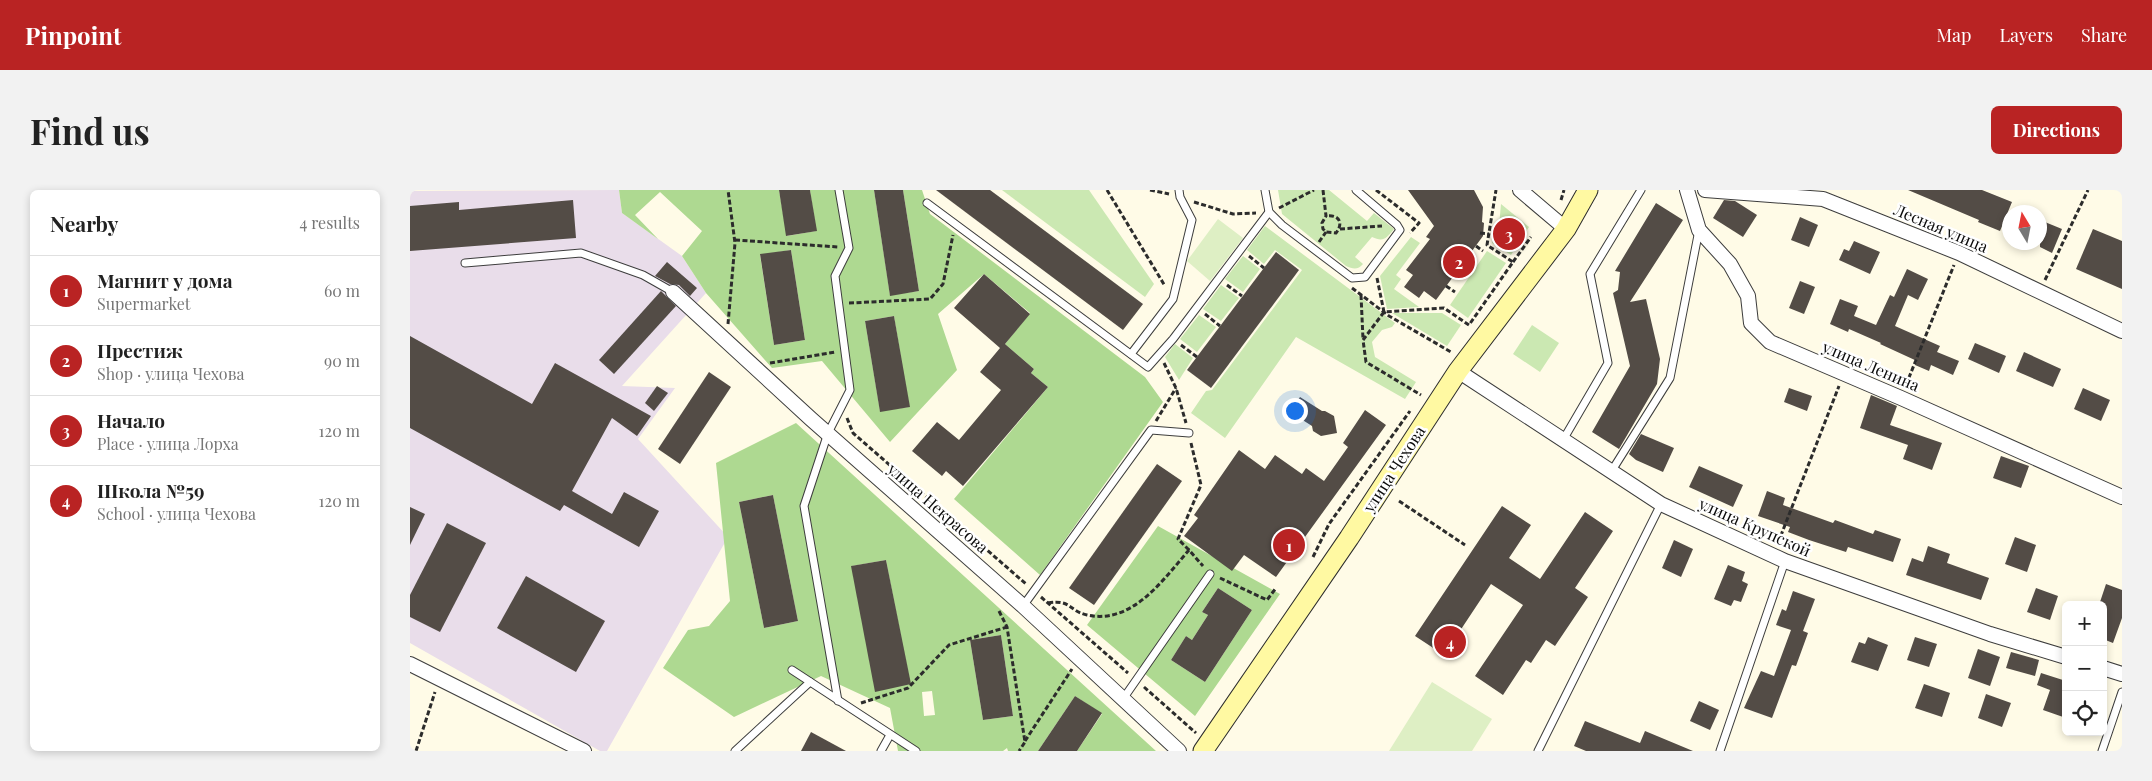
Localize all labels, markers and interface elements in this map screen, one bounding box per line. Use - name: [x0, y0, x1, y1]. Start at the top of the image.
- text: Pinpoint: [25, 19, 121, 51]
- text: Map: [1936, 23, 1971, 47]
- text: Layers: [1999, 23, 2053, 47]
- text: Share: [2081, 23, 2127, 47]
- button: Directions: [1991, 106, 2122, 154]
- text: Find us: [30, 107, 150, 154]
- street label: Лесная улица: [1890, 198, 1991, 257]
- north arrow: [2002, 205, 2047, 250]
- text: Nearby: [50, 209, 119, 237]
- text: 4 results: [299, 212, 360, 233]
- pin: 3: [1493, 215, 1525, 253]
- pin: 2: [1443, 243, 1475, 281]
- text: Магнит у дома: [97, 267, 233, 293]
- text: 1: [63, 280, 69, 301]
- text: 60 m: [324, 280, 360, 301]
- text: Supermarket: [97, 293, 191, 314]
- street label: улица Ленина: [1819, 335, 1923, 395]
- text: Престиж: [97, 337, 183, 363]
- text: 2: [62, 350, 70, 371]
- text: 90 m: [324, 350, 360, 371]
- text: Shop · улица Чехова: [97, 363, 244, 384]
- your location: [1282, 398, 1308, 424]
- text: Начало: [97, 407, 165, 433]
- text: 3: [62, 420, 70, 441]
- text: 120 m: [319, 420, 360, 441]
- street label: улица Чехова: [1357, 421, 1429, 517]
- text: Place · улица Лорха: [97, 433, 239, 454]
- street label: улица Некрасова: [883, 457, 993, 557]
- text: Школа №59: [97, 477, 205, 503]
- text: 4: [62, 490, 70, 511]
- text: 120 m: [319, 490, 360, 511]
- street label: улица Крупской: [1695, 492, 1814, 561]
- text: School · улица Чехова: [97, 503, 256, 524]
- pin: 1: [1273, 526, 1305, 564]
- map controls: [2062, 601, 2107, 736]
- button: +: [2062, 601, 2107, 646]
- pin: 4: [1434, 623, 1466, 661]
- button: −: [2062, 646, 2107, 691]
- button: locate: [2062, 691, 2107, 736]

